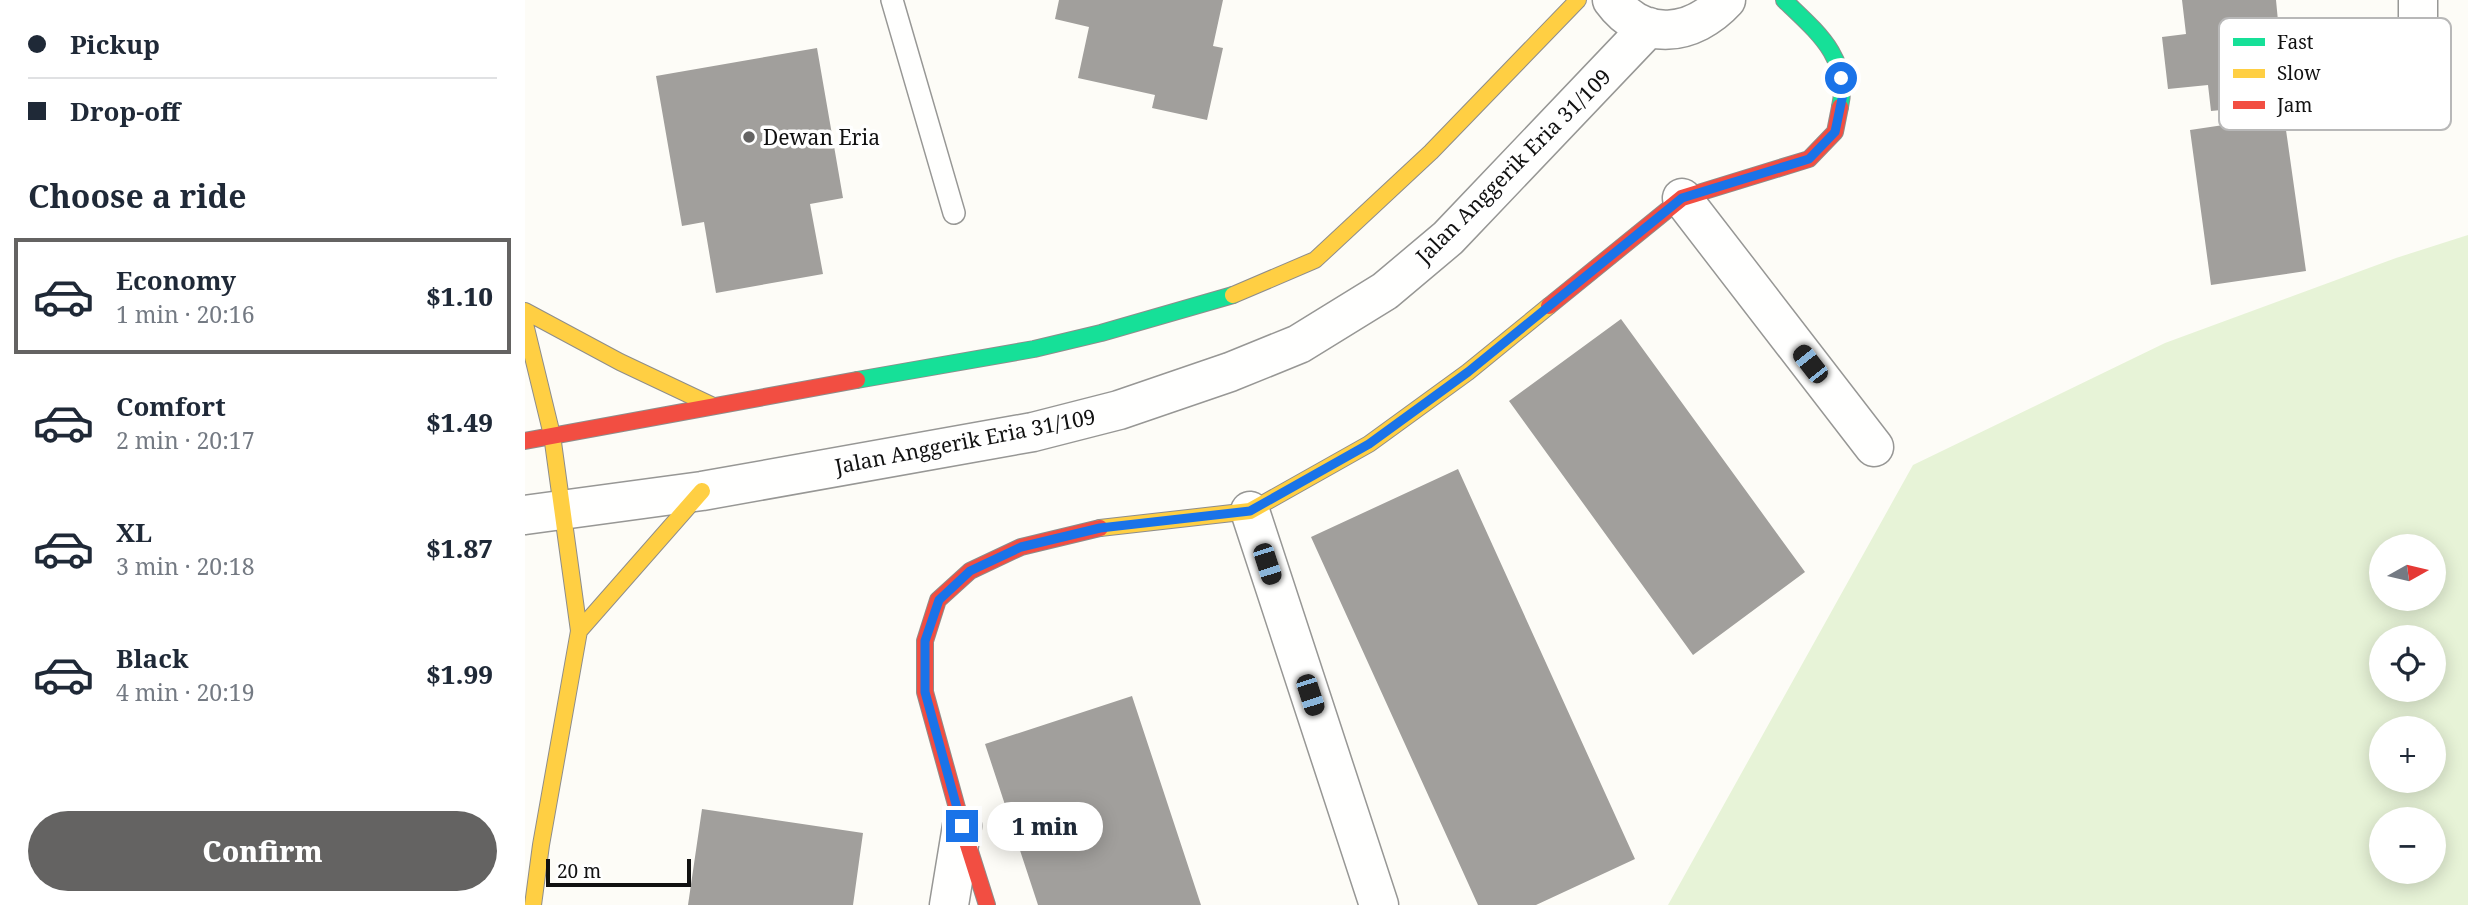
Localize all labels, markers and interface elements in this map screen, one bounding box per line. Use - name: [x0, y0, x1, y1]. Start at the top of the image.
- legend: [2219, 18, 2451, 130]
- text: Pickup: [70, 26, 160, 62]
- text: Fast: [2277, 29, 2314, 55]
- text: Slow: [2277, 60, 2321, 86]
- street label: Jalan Anggerik Eria 31/109: [1409, 62, 1617, 270]
- route start: [1825, 62, 1857, 94]
- text: Jam: [2276, 92, 2312, 118]
- text: Drop-off: [70, 93, 180, 129]
- place label: Dewan Eria: [763, 123, 880, 151]
- marker: Dewan Eria: [741, 129, 757, 145]
- text: Choose a ride: [28, 174, 247, 217]
- text: Economy: [116, 262, 236, 298]
- icon: car: [32, 265, 95, 328]
- text: $1.10: [426, 278, 493, 314]
- text: 1 min · 20:16: [116, 298, 254, 330]
- car: [1789, 341, 1832, 387]
- text: Comfort: [116, 388, 226, 424]
- icon: car: [32, 391, 95, 454]
- street label: Jalan Anggerik Eria 31/109: [831, 402, 1098, 480]
- text: $1.49: [426, 404, 493, 440]
- text: 2 min · 20:17: [116, 424, 254, 456]
- text: XL: [116, 514, 152, 550]
- icon: car: [32, 517, 95, 580]
- text: $1.87: [426, 530, 493, 566]
- north arrow: [2369, 534, 2447, 611]
- map controls: [2369, 534, 2446, 884]
- car: [1251, 541, 1284, 587]
- text: 3 min · 20:18: [116, 550, 254, 582]
- button: locate: [2369, 625, 2446, 702]
- text: Black: [116, 640, 189, 676]
- icon: car: [32, 643, 95, 706]
- text: $1.99: [426, 656, 493, 692]
- car: [1294, 672, 1327, 718]
- text: 4 min · 20:19: [116, 676, 254, 708]
- button: +: [2369, 716, 2446, 793]
- callout: 1 min: [987, 802, 1102, 850]
- button: −: [2369, 807, 2446, 884]
- route end: [946, 810, 978, 842]
- text: 1 min: [1012, 810, 1078, 842]
- button: Confirm: [28, 811, 497, 891]
- scale bar: [546, 856, 691, 888]
- text: 20 m: [557, 858, 601, 884]

